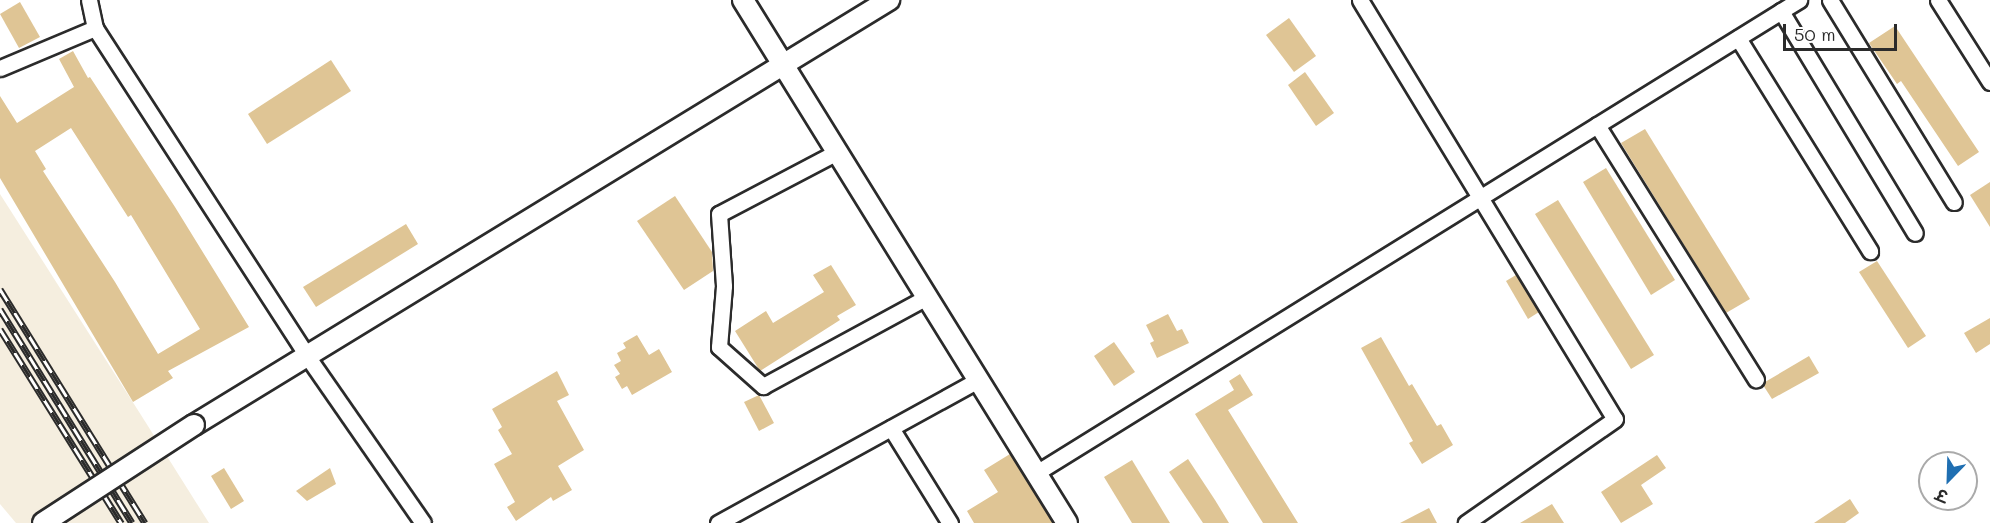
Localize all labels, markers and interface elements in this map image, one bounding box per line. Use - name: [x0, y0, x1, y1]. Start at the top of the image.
- scale bar: [1786, 12, 1900, 50]
- text: 50 m: [1794, 22, 1836, 46]
- north arrow: [1918, 451, 1978, 511]
- text: उ: [1933, 484, 1951, 508]

